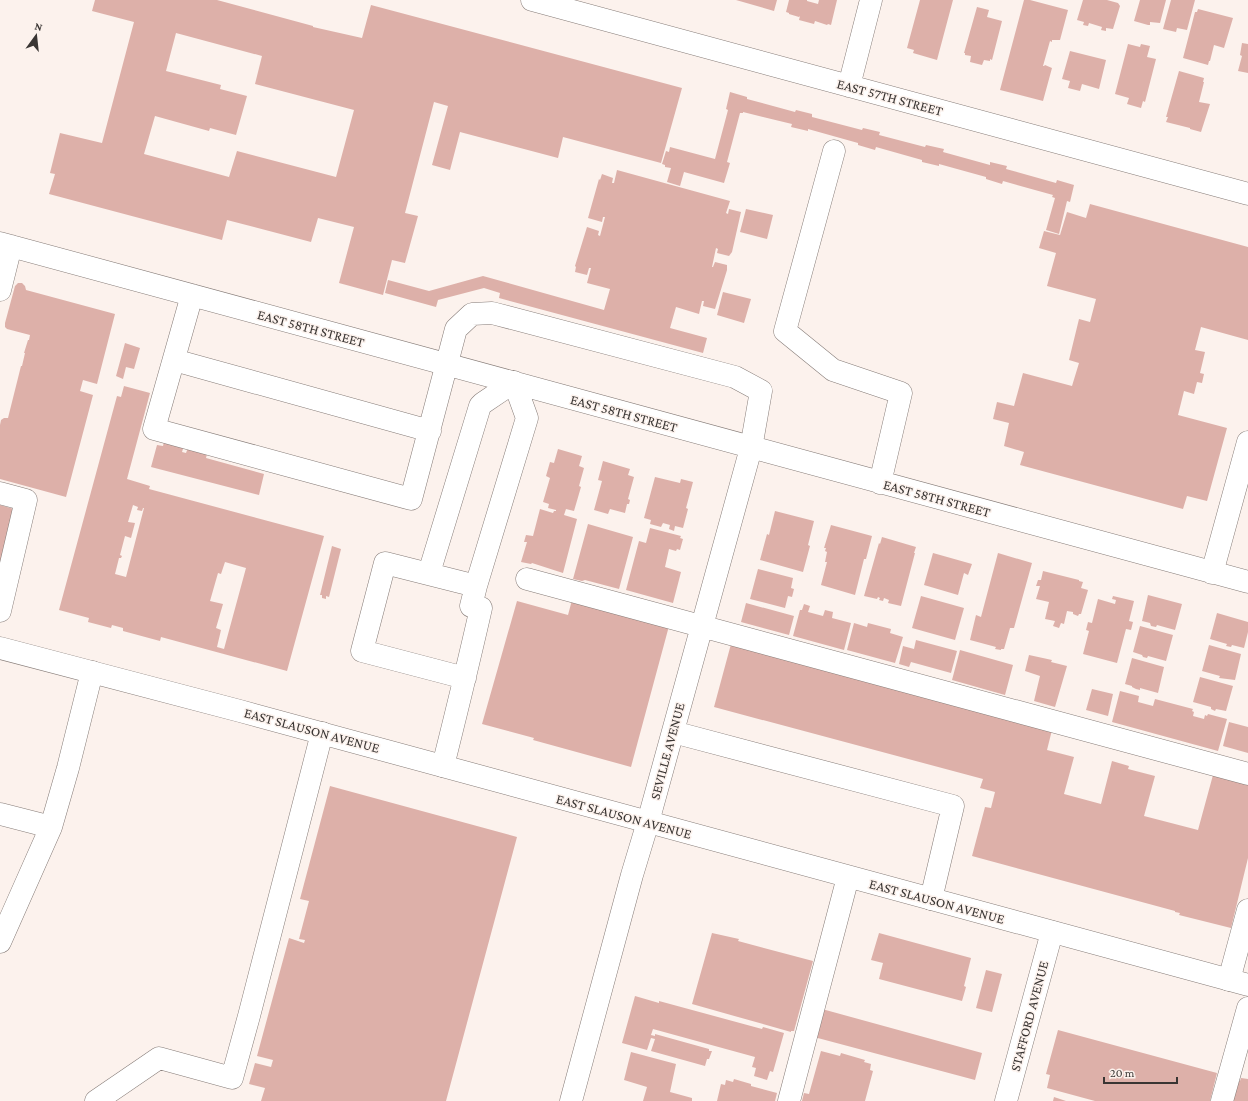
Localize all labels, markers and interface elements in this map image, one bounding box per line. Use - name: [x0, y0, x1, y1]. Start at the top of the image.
- north arrow: [16, 16, 56, 56]
- text: N: [33, 20, 44, 33]
- street label: EAST 57TH STREET: [835, 75, 945, 119]
- street label: EAST 58TH STREET: [256, 306, 367, 350]
- street label: EAST 58TH STREET: [569, 391, 680, 435]
- street label: EAST 58TH STREET: [882, 476, 993, 520]
- street label: SEVILLE AVENUE: [646, 700, 688, 801]
- street label: EAST SLAUSON AVENUE: [243, 704, 382, 756]
- street label: EAST SLAUSON AVENUE: [555, 790, 694, 842]
- street label: EAST SLAUSON AVENUE: [868, 875, 1007, 927]
- street label: STAFFORD AVENUE: [1007, 959, 1052, 1073]
- scale bar: [1104, 1059, 1177, 1085]
- text: 20 m: [1110, 1066, 1135, 1080]

